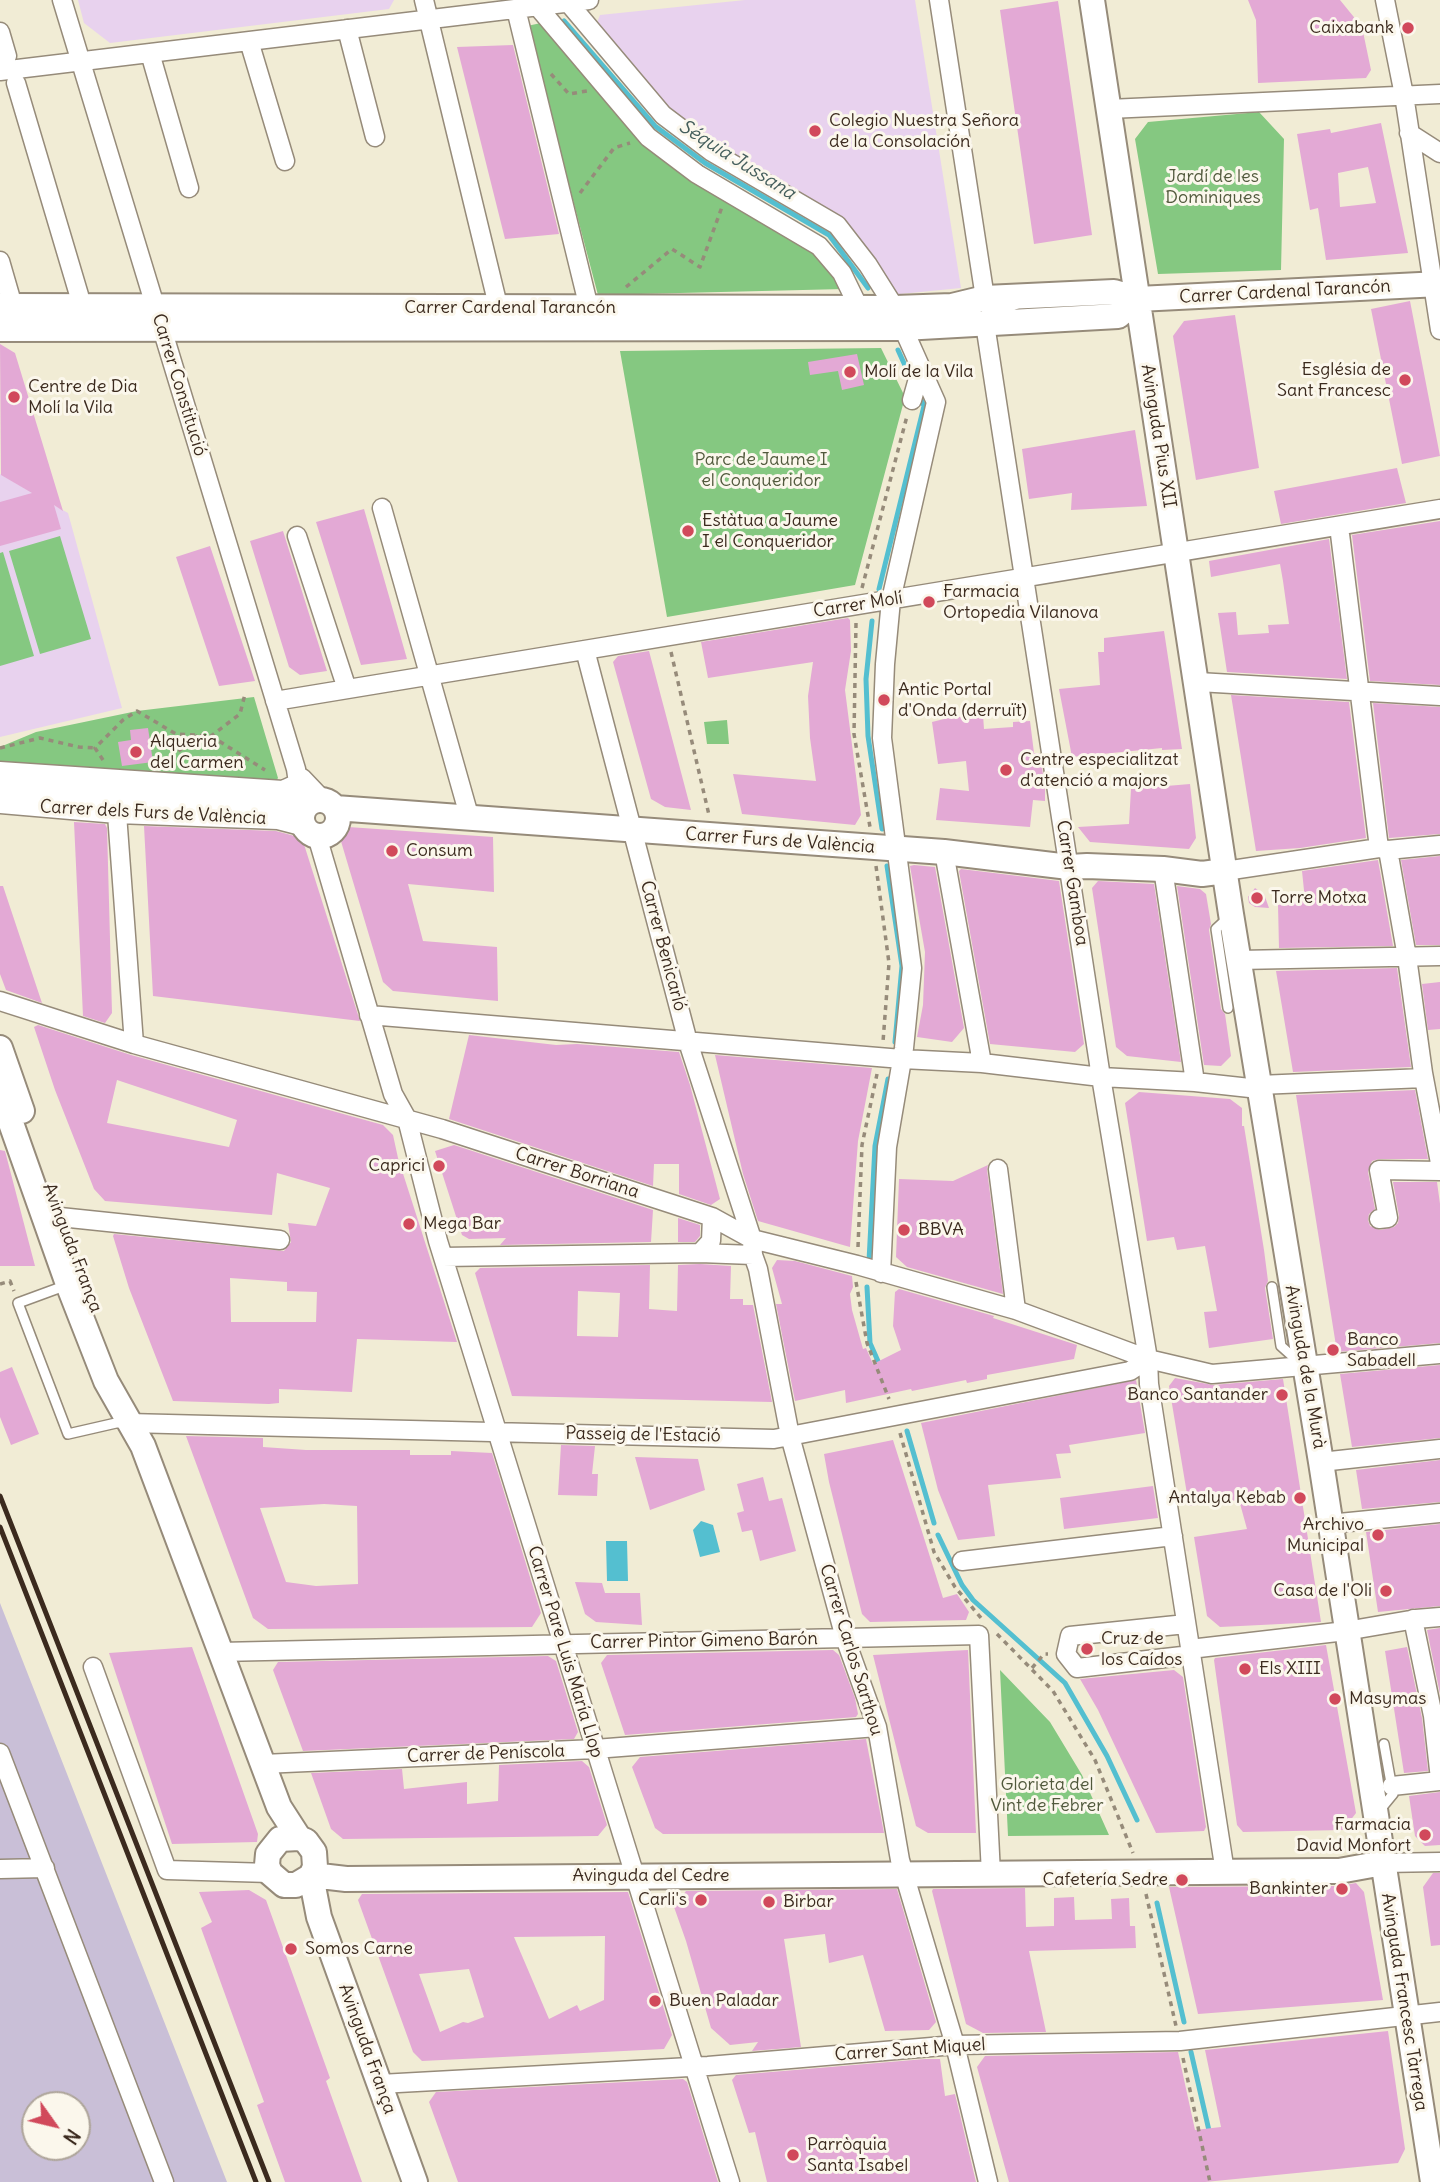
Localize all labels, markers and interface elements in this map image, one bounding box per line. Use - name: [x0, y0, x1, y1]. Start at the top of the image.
- place label: Caixabank: [1309, 17, 1394, 39]
- marker: Caixabank: [1400, 20, 1416, 36]
- place label: Colegio Nuestra Señora de la Consolación: [829, 110, 1019, 152]
- water label: Séquia Jussana: [675, 115, 799, 205]
- marker: Colegio Nuestra Señora de la Consolación: [807, 123, 823, 139]
- park label: Jardí de les Dominiques: [1165, 166, 1261, 208]
- street label: Carrer Cardenal Tarancón: [1179, 276, 1391, 308]
- street label: Carrer Cardenal Tarancón: [404, 297, 616, 319]
- street label: Carrer Constitució: [147, 311, 211, 459]
- place label: Església de Sant Francesc: [1277, 359, 1391, 402]
- place label: Molí de la Vila: [864, 361, 974, 383]
- street label: Avinguda Pius XII: [1136, 363, 1180, 509]
- marker: Molí de la Vila: [842, 364, 858, 380]
- marker: Església de Sant Francesc: [1397, 372, 1413, 388]
- place label: Centre de Dia Molí la Vila: [28, 376, 138, 418]
- marker: Centre de Dia Molí la Vila: [6, 389, 22, 405]
- park label: Parc de Jaume I el Conqueridor: [694, 449, 828, 491]
- place label: Estàtua a Jaume I el Conqueridor: [702, 510, 838, 552]
- marker: Estàtua a Jaume I el Conqueridor: [680, 523, 696, 539]
- place label: Farmacia Ortopedia Vilanova: [943, 581, 1099, 624]
- street label: Carrer Molí: [812, 587, 904, 623]
- marker: Farmacia Ortopedia Vilanova: [921, 594, 937, 610]
- place label: Antic Portal d'Onda (derruït): [898, 679, 1027, 722]
- marker: Antic Portal d'Onda (derruït): [876, 692, 892, 708]
- place label: Alqueria del Carmen: [150, 731, 244, 774]
- marker: Alqueria del Carmen: [128, 744, 144, 760]
- place label: Centre especialitzat d'atenció a majors: [1020, 749, 1178, 792]
- marker: Centre especialitzat d'atenció a majors: [998, 762, 1014, 778]
- street label: Carrer dels Furs de València: [39, 796, 267, 830]
- street label: Carrer Gamboa: [1051, 819, 1093, 947]
- street label: Carrer Furs de València: [684, 824, 876, 858]
- place label: Consum: [406, 840, 473, 862]
- marker: Consum: [384, 843, 400, 859]
- street label: Carrer Benicarló: [635, 878, 691, 1014]
- place label: Torre Motxa: [1271, 887, 1367, 909]
- marker: Torre Motxa: [1249, 890, 1265, 906]
- street label: Carrer Borriana: [512, 1143, 642, 1203]
- place label: Caprici: [368, 1155, 425, 1177]
- marker: Caprici: [431, 1158, 447, 1174]
- street label: Avinguda França: [37, 1180, 107, 1316]
- place label: Mega Bar: [423, 1213, 501, 1235]
- marker: Mega Bar: [401, 1216, 417, 1232]
- place label: BBVA: [918, 1219, 964, 1241]
- marker: BBVA: [896, 1222, 912, 1238]
- street label: Avinguda de la Murà: [1280, 1284, 1330, 1450]
- place label: Banco Sabadell: [1347, 1329, 1416, 1372]
- marker: Banco Sabadell: [1325, 1342, 1341, 1358]
- place label: Banco Santander: [1127, 1384, 1268, 1406]
- marker: Banco Santander: [1274, 1387, 1290, 1403]
- street label: Passeig de l'Estació: [565, 1423, 721, 1447]
- place label: Antalya Kebab: [1168, 1487, 1286, 1509]
- marker: Antalya Kebab: [1292, 1490, 1308, 1506]
- place label: Archivo Municipal: [1287, 1514, 1364, 1556]
- marker: Archivo Municipal: [1370, 1527, 1386, 1543]
- street label: Carrer Pare Luis María Llop: [522, 1543, 608, 1761]
- street label: Carrer Carlos Sarthou: [815, 1562, 887, 1738]
- place label: Casa de l'Oli: [1273, 1580, 1372, 1602]
- marker: Casa de l'Oli: [1378, 1583, 1394, 1599]
- street label: Carrer Pintor Gimeno Barón: [590, 1628, 818, 1654]
- place label: Cruz de los Caídos: [1101, 1628, 1183, 1670]
- marker: Cruz de los Caídos: [1079, 1641, 1095, 1657]
- place label: Els XIII: [1259, 1658, 1321, 1680]
- marker: Els XIII: [1237, 1661, 1253, 1677]
- place label: Masymas: [1349, 1688, 1426, 1710]
- marker: Masymas: [1327, 1691, 1343, 1707]
- street label: Carrer de Peníscola: [407, 1740, 565, 1768]
- park label: Glorieta del Vint de Febrer: [990, 1774, 1104, 1816]
- place label: Farmacia David Monfort: [1296, 1814, 1411, 1856]
- marker: Farmacia David Monfort: [1417, 1827, 1433, 1843]
- street label: Avinguda del Cedre: [573, 1865, 729, 1887]
- place label: Cafetería Sedre: [1043, 1869, 1168, 1891]
- marker: Cafetería Sedre: [1174, 1872, 1190, 1888]
- place label: Bankinter: [1249, 1878, 1328, 1900]
- marker: Bankinter: [1334, 1881, 1350, 1897]
- place label: Carli's: [638, 1889, 687, 1911]
- place label: Birbar: [783, 1891, 834, 1913]
- street label: Avinguda Francesc Tàrrega: [1376, 1891, 1432, 2113]
- marker: Carli's: [693, 1892, 709, 1908]
- marker: Birbar: [761, 1894, 777, 1910]
- place label: Somos Carne: [305, 1938, 413, 1960]
- marker: Somos Carne: [283, 1941, 299, 1957]
- street label: Avinguda França: [333, 1981, 401, 2117]
- place label: Buen Paladar: [669, 1990, 779, 2012]
- marker: Buen Paladar: [647, 1993, 663, 2009]
- street label: Carrer Sant Miquel: [834, 2034, 986, 2066]
- north arrow: [21, 2091, 91, 2161]
- text: N: [58, 2124, 85, 2149]
- place label: Parròquia Santa Isabel: [807, 2134, 908, 2176]
- marker: Parròquia Santa Isabel: [785, 2147, 801, 2163]

